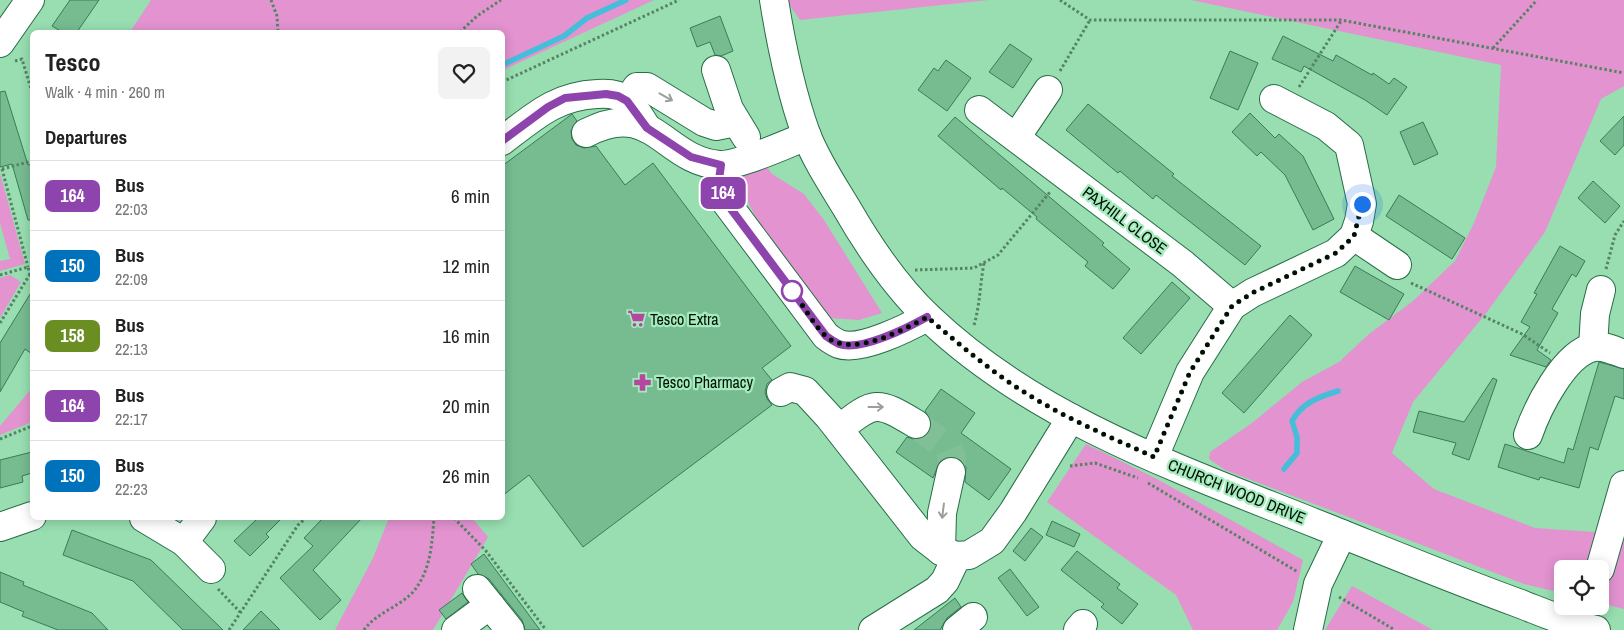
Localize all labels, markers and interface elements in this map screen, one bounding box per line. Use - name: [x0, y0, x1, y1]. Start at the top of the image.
- text: Tesco: [45, 46, 100, 78]
- button: heart: [438, 47, 490, 99]
- text: Walk · 4 min · 260 m: [45, 81, 165, 103]
- one-way arrow: [658, 92, 673, 102]
- text: Departures: [45, 124, 127, 150]
- text: Bus: [115, 172, 144, 198]
- line badge: 164: [694, 177, 752, 209]
- text: 164: [711, 180, 735, 205]
- street label: PAXHILL CLOSE: [1078, 181, 1172, 259]
- text: 164: [60, 183, 85, 208]
- text: 6 min: [451, 183, 490, 209]
- your location: [1350, 192, 1375, 217]
- text: 22:03: [115, 198, 148, 220]
- text: Bus: [115, 242, 144, 268]
- text: 150: [60, 253, 85, 278]
- text: 12 min: [442, 253, 490, 279]
- text: 22:09: [115, 268, 148, 290]
- unlabelled marker: [781, 280, 803, 302]
- place label: Tesco Extra: [650, 308, 719, 330]
- supermarket icon: Tesco Extra: [626, 309, 646, 329]
- text: Bus: [115, 312, 144, 338]
- text: 158: [60, 323, 85, 348]
- text: 16 min: [442, 323, 490, 349]
- text: 22:13: [115, 338, 148, 360]
- place label: Tesco Pharmacy: [656, 371, 753, 393]
- pharmacy icon: Tesco Pharmacy: [632, 372, 652, 392]
- text: Bus: [115, 382, 144, 408]
- text: 164: [60, 393, 85, 418]
- text: 20 min: [442, 393, 490, 419]
- one-way arrow: [867, 402, 883, 412]
- text: 22:17: [115, 408, 148, 430]
- text: Bus: [115, 452, 144, 478]
- street label: CHURCH WOOD DRIVE: [1165, 453, 1309, 529]
- text: 150: [60, 463, 85, 488]
- text: 26 min: [442, 463, 490, 489]
- text: 22:23: [115, 478, 148, 500]
- one-way arrow: [938, 503, 948, 519]
- map controls: [1554, 560, 1609, 615]
- button: locate: [1554, 560, 1609, 615]

